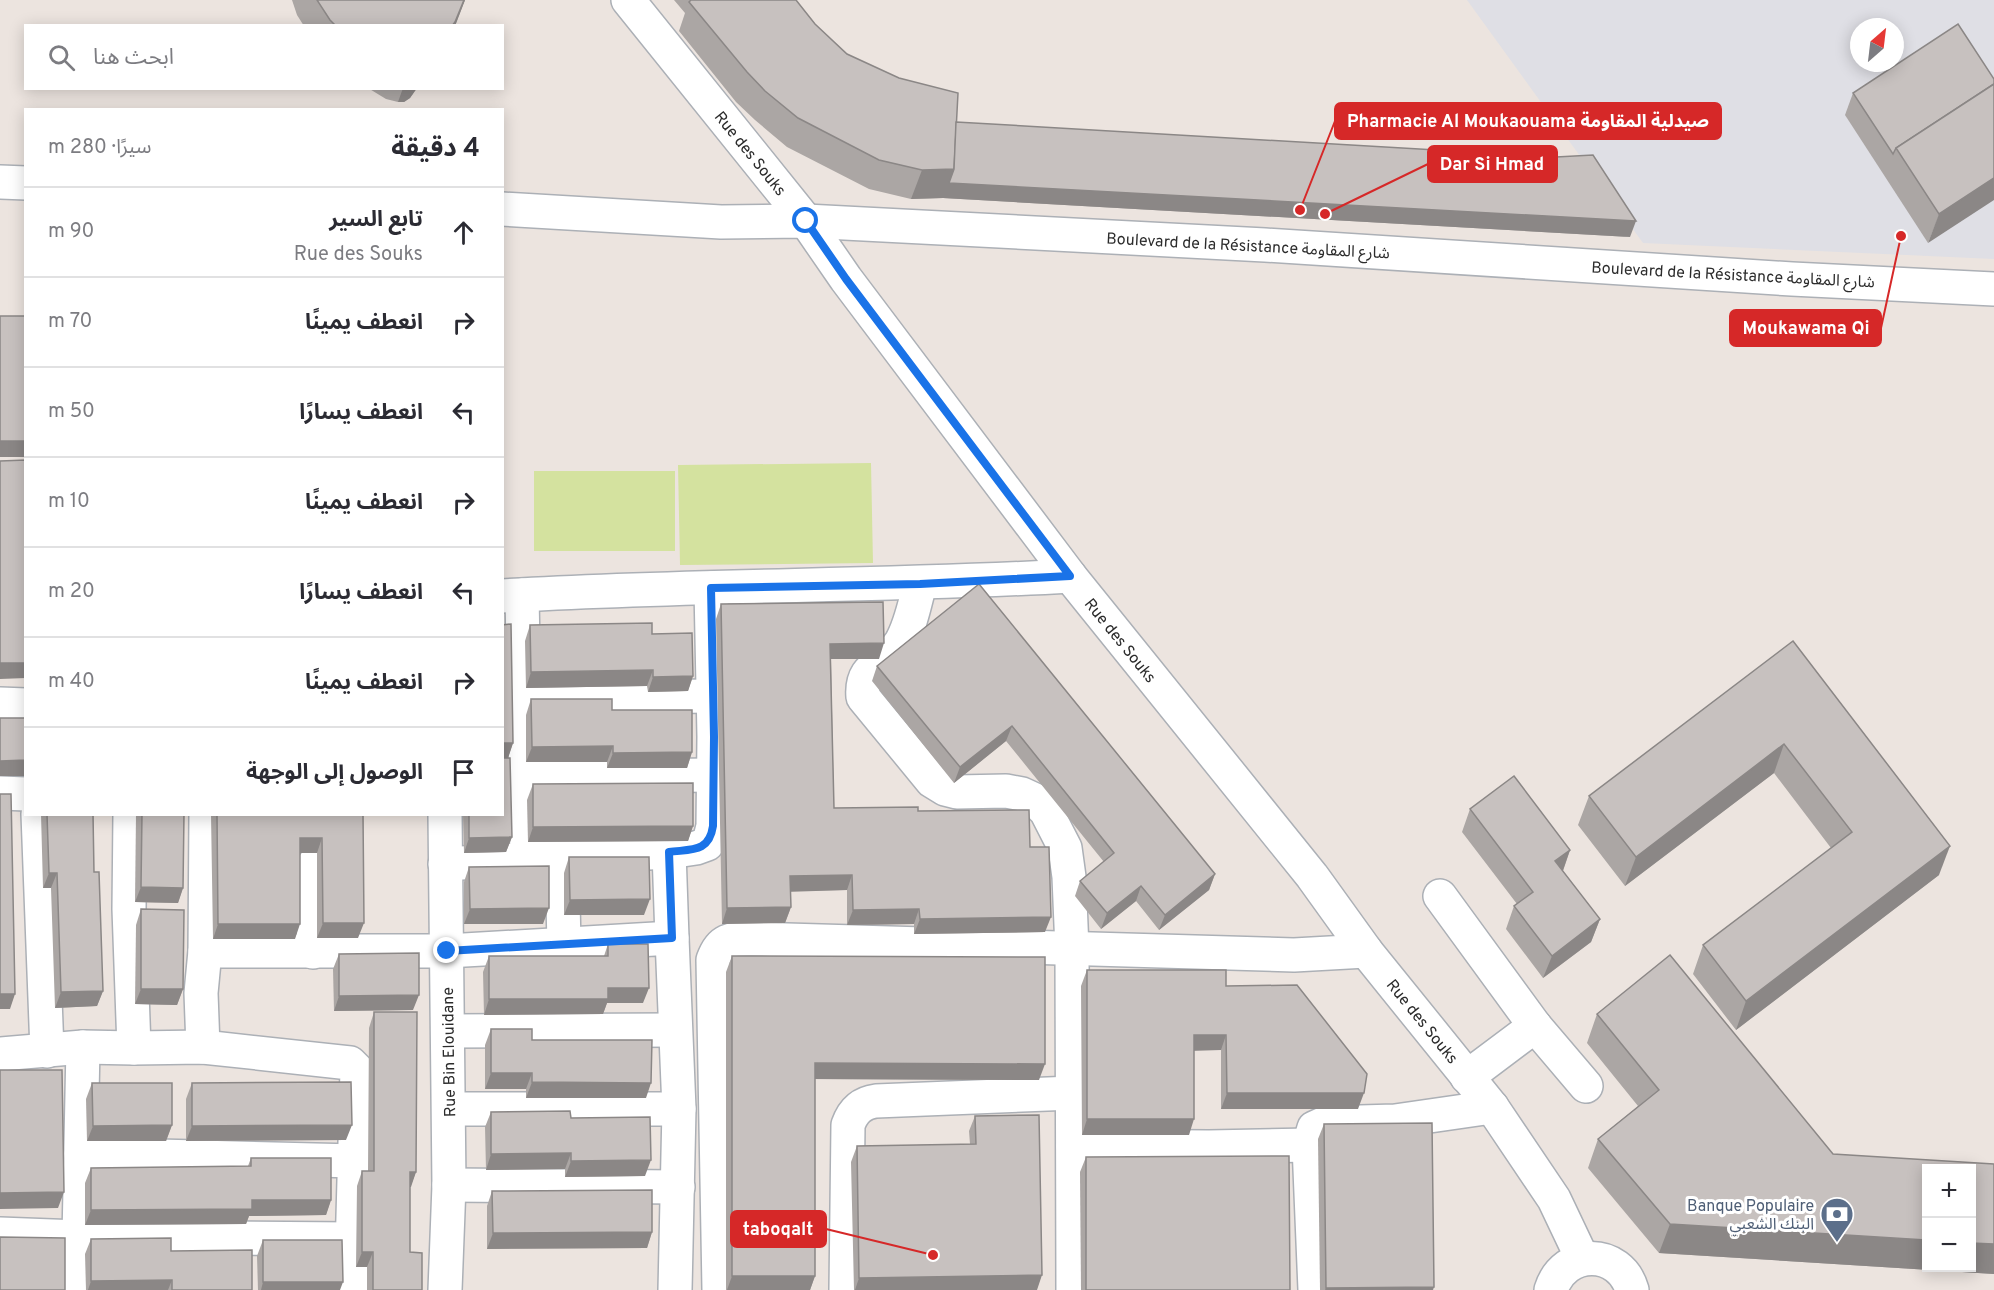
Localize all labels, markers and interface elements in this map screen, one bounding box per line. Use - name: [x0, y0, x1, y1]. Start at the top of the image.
- north arrow: [1850, 18, 1904, 72]
- search box: [24, 24, 504, 90]
- icon: search: [45, 41, 78, 74]
- text: ابحث هنا: [93, 45, 174, 72]
- callout: Pharmacie Al Moukaouama صيدلية المقاومة: [1335, 103, 1721, 139]
- street label: Rue des Souks: [709, 108, 790, 201]
- text: Pharmacie Al Moukaouama صيدلية المقاومة: [1347, 111, 1709, 134]
- text: 4 دقيقة: [391, 133, 480, 166]
- text: سيرًا · 280 m: [48, 135, 152, 161]
- callout: Dar Si Hmad: [1428, 146, 1557, 182]
- text: Dar Si Hmad: [1440, 154, 1544, 177]
- text: تابع السير: [329, 207, 423, 234]
- route start: [792, 207, 818, 233]
- icon: ahead: [447, 216, 480, 249]
- text: 90 m: [48, 219, 94, 245]
- street label: Boulevard de la Résistance شارع المقاومة: [1106, 230, 1390, 265]
- text: Rue des Souks: [294, 242, 423, 268]
- street label: Boulevard de la Résistance شارع المقاومة: [1591, 259, 1875, 294]
- icon: right: [447, 306, 480, 339]
- text: 70 m: [48, 309, 92, 335]
- text: انعطف يمينًا: [305, 310, 423, 337]
- callout: Moukawama Qi: [1730, 310, 1881, 346]
- text: Moukawama Qi: [1743, 318, 1870, 341]
- icon: left: [447, 396, 480, 429]
- text: 50 m: [48, 399, 95, 425]
- text: انعطف يسارًا: [299, 400, 423, 427]
- icon: right: [447, 486, 480, 519]
- text: 10 m: [48, 489, 90, 515]
- text: انعطف يمينًا: [305, 490, 423, 517]
- icon: left: [447, 576, 480, 609]
- text: 20 m: [48, 579, 95, 605]
- text: انعطف يسارًا: [299, 580, 423, 607]
- street label: Rue des Souks: [1079, 595, 1160, 688]
- icon: right: [447, 666, 480, 699]
- text: 40 m: [48, 669, 95, 695]
- text: انعطف يمينًا: [305, 670, 423, 697]
- icon: arrive: [447, 756, 480, 789]
- text: الوصول إلى الوجهة: [246, 760, 423, 787]
- route end: [433, 937, 459, 963]
- street label: Rue des Souks: [1381, 976, 1462, 1069]
- street label: Rue Bin Elouidane: [439, 987, 461, 1117]
- map controls: [1922, 1164, 1976, 1272]
- button: +: [1922, 1164, 1976, 1218]
- bank icon: Banque Populaire البنك الشعبي: [1819, 1196, 1855, 1243]
- place label: Banque Populaire البنك الشعبي: [1687, 1197, 1814, 1236]
- callout: taboqalt: [731, 1211, 826, 1247]
- button: −: [1922, 1218, 1976, 1272]
- text: taboqalt: [743, 1219, 813, 1242]

